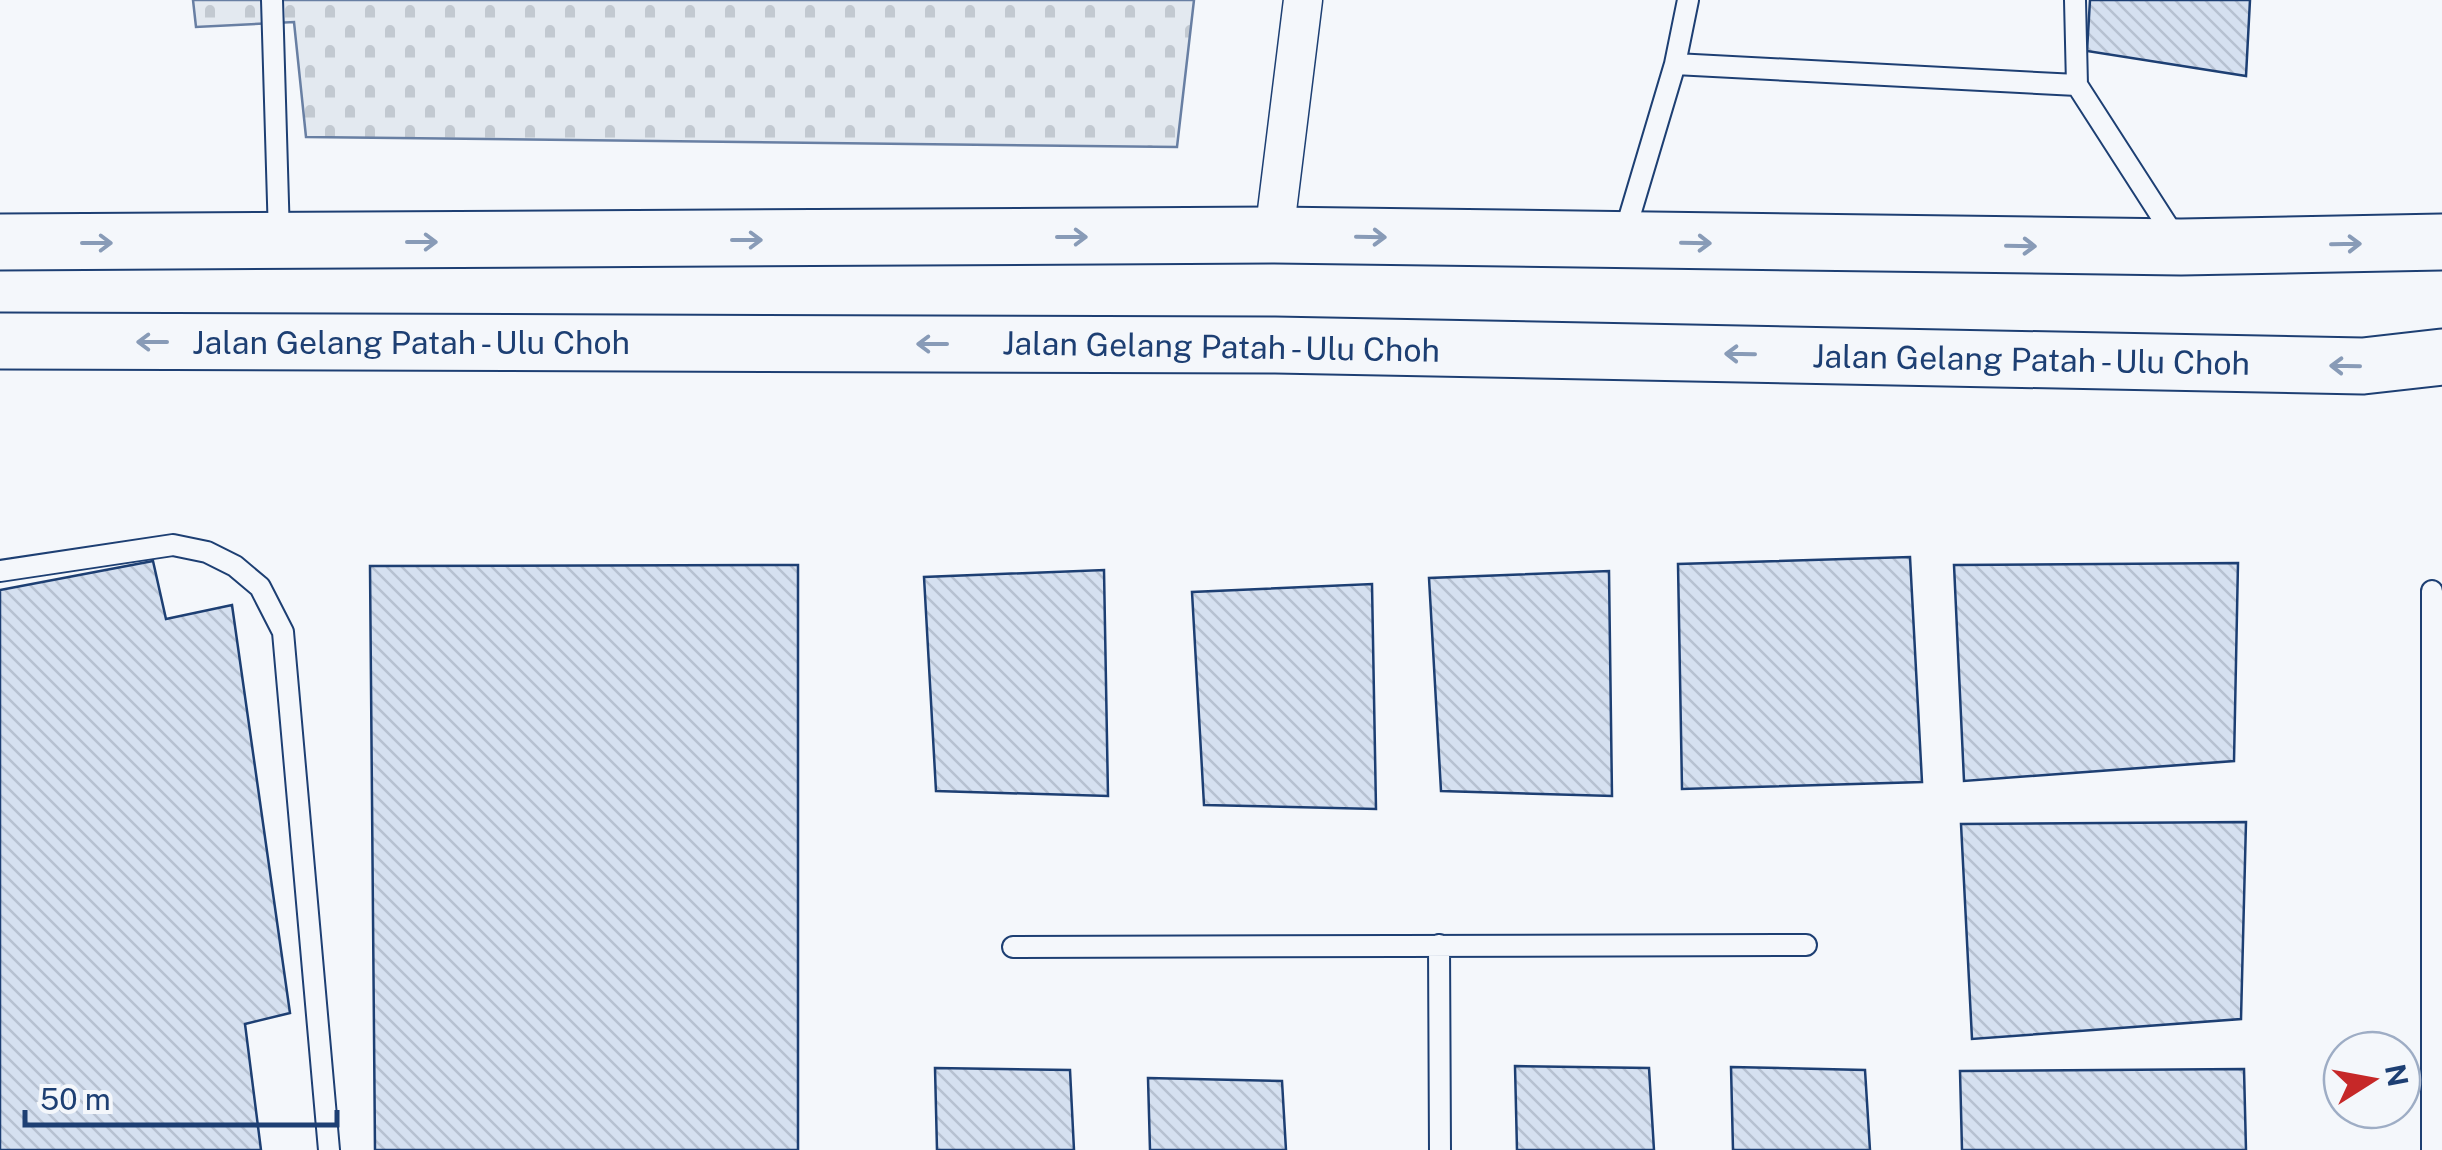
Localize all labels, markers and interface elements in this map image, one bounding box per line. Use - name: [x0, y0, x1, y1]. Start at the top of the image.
- one-way arrow: [1056, 228, 1088, 246]
- one-way arrow: [1355, 228, 1387, 247]
- one-way arrow: [731, 230, 763, 249]
- one-way arrow: [406, 232, 438, 252]
- one-way arrow: [80, 234, 113, 252]
- one-way arrow: [1680, 234, 1712, 252]
- one-way arrow: [2330, 235, 2362, 254]
- one-way arrow: [2004, 236, 2037, 256]
- street label: Jalan Gelang Patah - Ulu Choh: [192, 324, 630, 361]
- street label: Jalan Gelang Patah - Ulu Choh: [1002, 324, 1440, 369]
- one-way arrow: [137, 332, 170, 352]
- one-way arrow: [917, 334, 950, 354]
- street label: Jalan Gelang Patah - Ulu Choh: [1812, 337, 2250, 382]
- one-way arrow: [1725, 345, 1757, 364]
- one-way arrow: [2329, 356, 2362, 376]
- north arrow: [2322, 1030, 2422, 1130]
- text: N: [2379, 1061, 2415, 1089]
- scale bar: [25, 1065, 338, 1127]
- text: 50 m: [40, 1081, 111, 1117]

